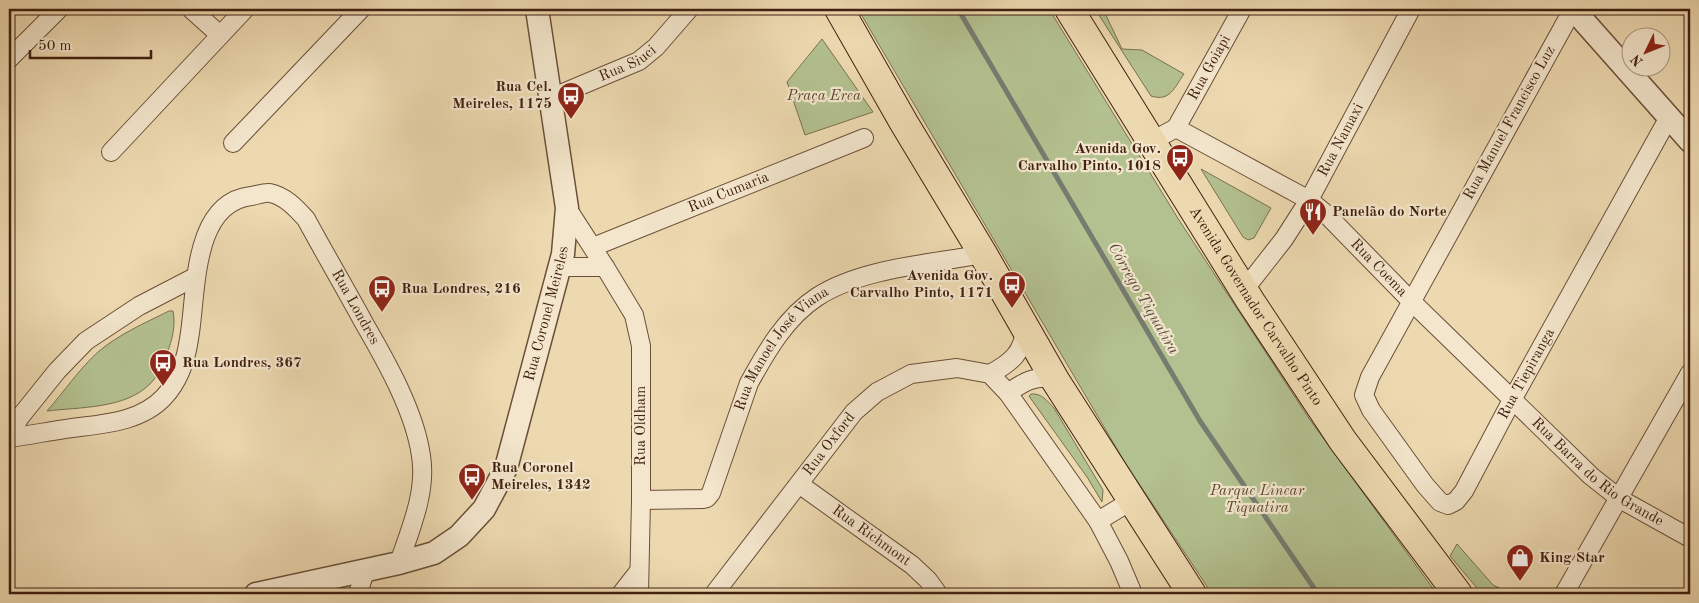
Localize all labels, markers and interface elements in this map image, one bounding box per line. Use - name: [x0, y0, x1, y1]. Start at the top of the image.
- scale bar: [30, 28, 151, 60]
- north arrow: [1622, 28, 1672, 78]
- street label: Rua Goiapi: [1185, 33, 1233, 103]
- text: 50 m: [38, 39, 72, 54]
- street label: Rua Siuci: [597, 43, 659, 84]
- street label: Rua Manuel Francisco Luz: [1461, 44, 1559, 202]
- text: N: [1628, 51, 1646, 69]
- place label: Rua Cel. Meireles, 1175: [452, 80, 552, 112]
- bus stop icon: Rua Cel. Meireles, 1175: [556, 81, 586, 120]
- park label: Praça Erea: [786, 89, 861, 104]
- street label: Rua Namaxi: [1315, 101, 1367, 179]
- place label: Avenida Gov. Carvalho Pinto, 1018: [1018, 142, 1161, 174]
- bus stop icon: Avenida Gov. Carvalho Pinto, 1018: [1165, 143, 1195, 182]
- street label: Rua Cumaria: [686, 169, 771, 215]
- restaurant icon: Panelão do Norte: [1298, 197, 1328, 236]
- street label: Avenida Governador Carvalho Pinto: [1186, 204, 1325, 408]
- place label: Panelão do Norte: [1332, 205, 1447, 220]
- street label: Rua Coema: [1347, 236, 1410, 300]
- water label: Córrego Tiquatira: [1105, 241, 1182, 358]
- street label: Rua Coronel Meireles: [522, 246, 571, 383]
- street label: Rua Londres: [328, 267, 382, 347]
- place label: Avenida Gov. Carvalho Pinto, 1171: [850, 269, 993, 301]
- bus stop icon: Avenida Gov. Carvalho Pinto, 1171: [997, 270, 1027, 309]
- bus stop icon: Rua Londres, 216: [367, 274, 397, 313]
- place label: Rua Londres, 216: [401, 282, 521, 297]
- street label: Rua Manoel José Viana: [732, 284, 832, 413]
- street label: Rua Tiepiranga: [1496, 325, 1558, 422]
- bus stop icon: Rua Londres, 367: [148, 348, 178, 387]
- place label: Rua Londres, 367: [182, 356, 302, 371]
- street label: Rua Oldham: [634, 386, 649, 466]
- street label: Rua Oxford: [800, 410, 858, 479]
- street label: Rua Barra do Rio Grande: [1528, 415, 1666, 529]
- place label: Rua Coronel Meireles, 1342: [491, 461, 591, 493]
- bus stop icon: Rua Coronel Meireles, 1342: [457, 462, 487, 501]
- park label: Parque Linear Tiquatira: [1209, 484, 1305, 516]
- street label: Rua Richmont: [829, 503, 913, 569]
- shop icon: King Star: [1505, 543, 1535, 582]
- place label: King Star: [1539, 551, 1605, 566]

